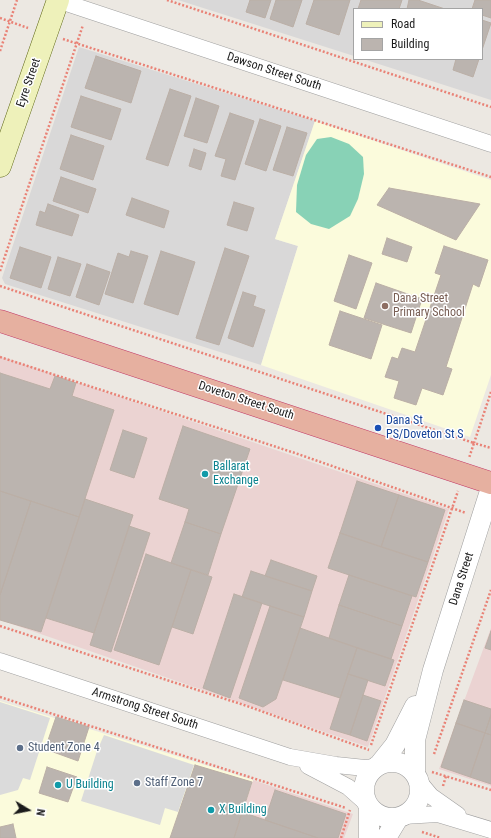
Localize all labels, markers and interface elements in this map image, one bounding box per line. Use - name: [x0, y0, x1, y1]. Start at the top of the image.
- legend: [353, 8, 483, 60]
- text: Road: [391, 17, 415, 31]
- text: Building: [391, 37, 429, 51]
- street label: Dawson Street South: [225, 50, 323, 94]
- street label: Eyre Street: [14, 57, 44, 109]
- place label: Dana Street Primary School: [393, 292, 465, 320]
- marker: Dana Street Primary School: [380, 301, 390, 311]
- street label: Doveton Street South: [196, 379, 296, 423]
- place label: Dana St PS/Doveton St S: [386, 414, 464, 442]
- marker: Dana St PS/Doveton St S: [373, 423, 383, 433]
- place label: Ballarat Exchange: [213, 460, 259, 488]
- marker: Ballarat Exchange: [200, 469, 210, 479]
- street label: Dana Street: [447, 551, 477, 607]
- street label: Armstrong Street South: [90, 685, 200, 733]
- place label: Student Zone 4: [28, 741, 100, 755]
- marker: Student Zone 4: [15, 743, 25, 753]
- place label: Staff Zone 7: [145, 776, 203, 790]
- place label: U Building: [66, 778, 114, 792]
- marker: Staff Zone 7: [132, 778, 142, 788]
- marker: U Building: [53, 780, 63, 790]
- north arrow: [8, 790, 48, 830]
- place label: X Building: [219, 803, 267, 817]
- marker: X Building: [206, 805, 216, 815]
- text: N: [33, 808, 47, 817]

